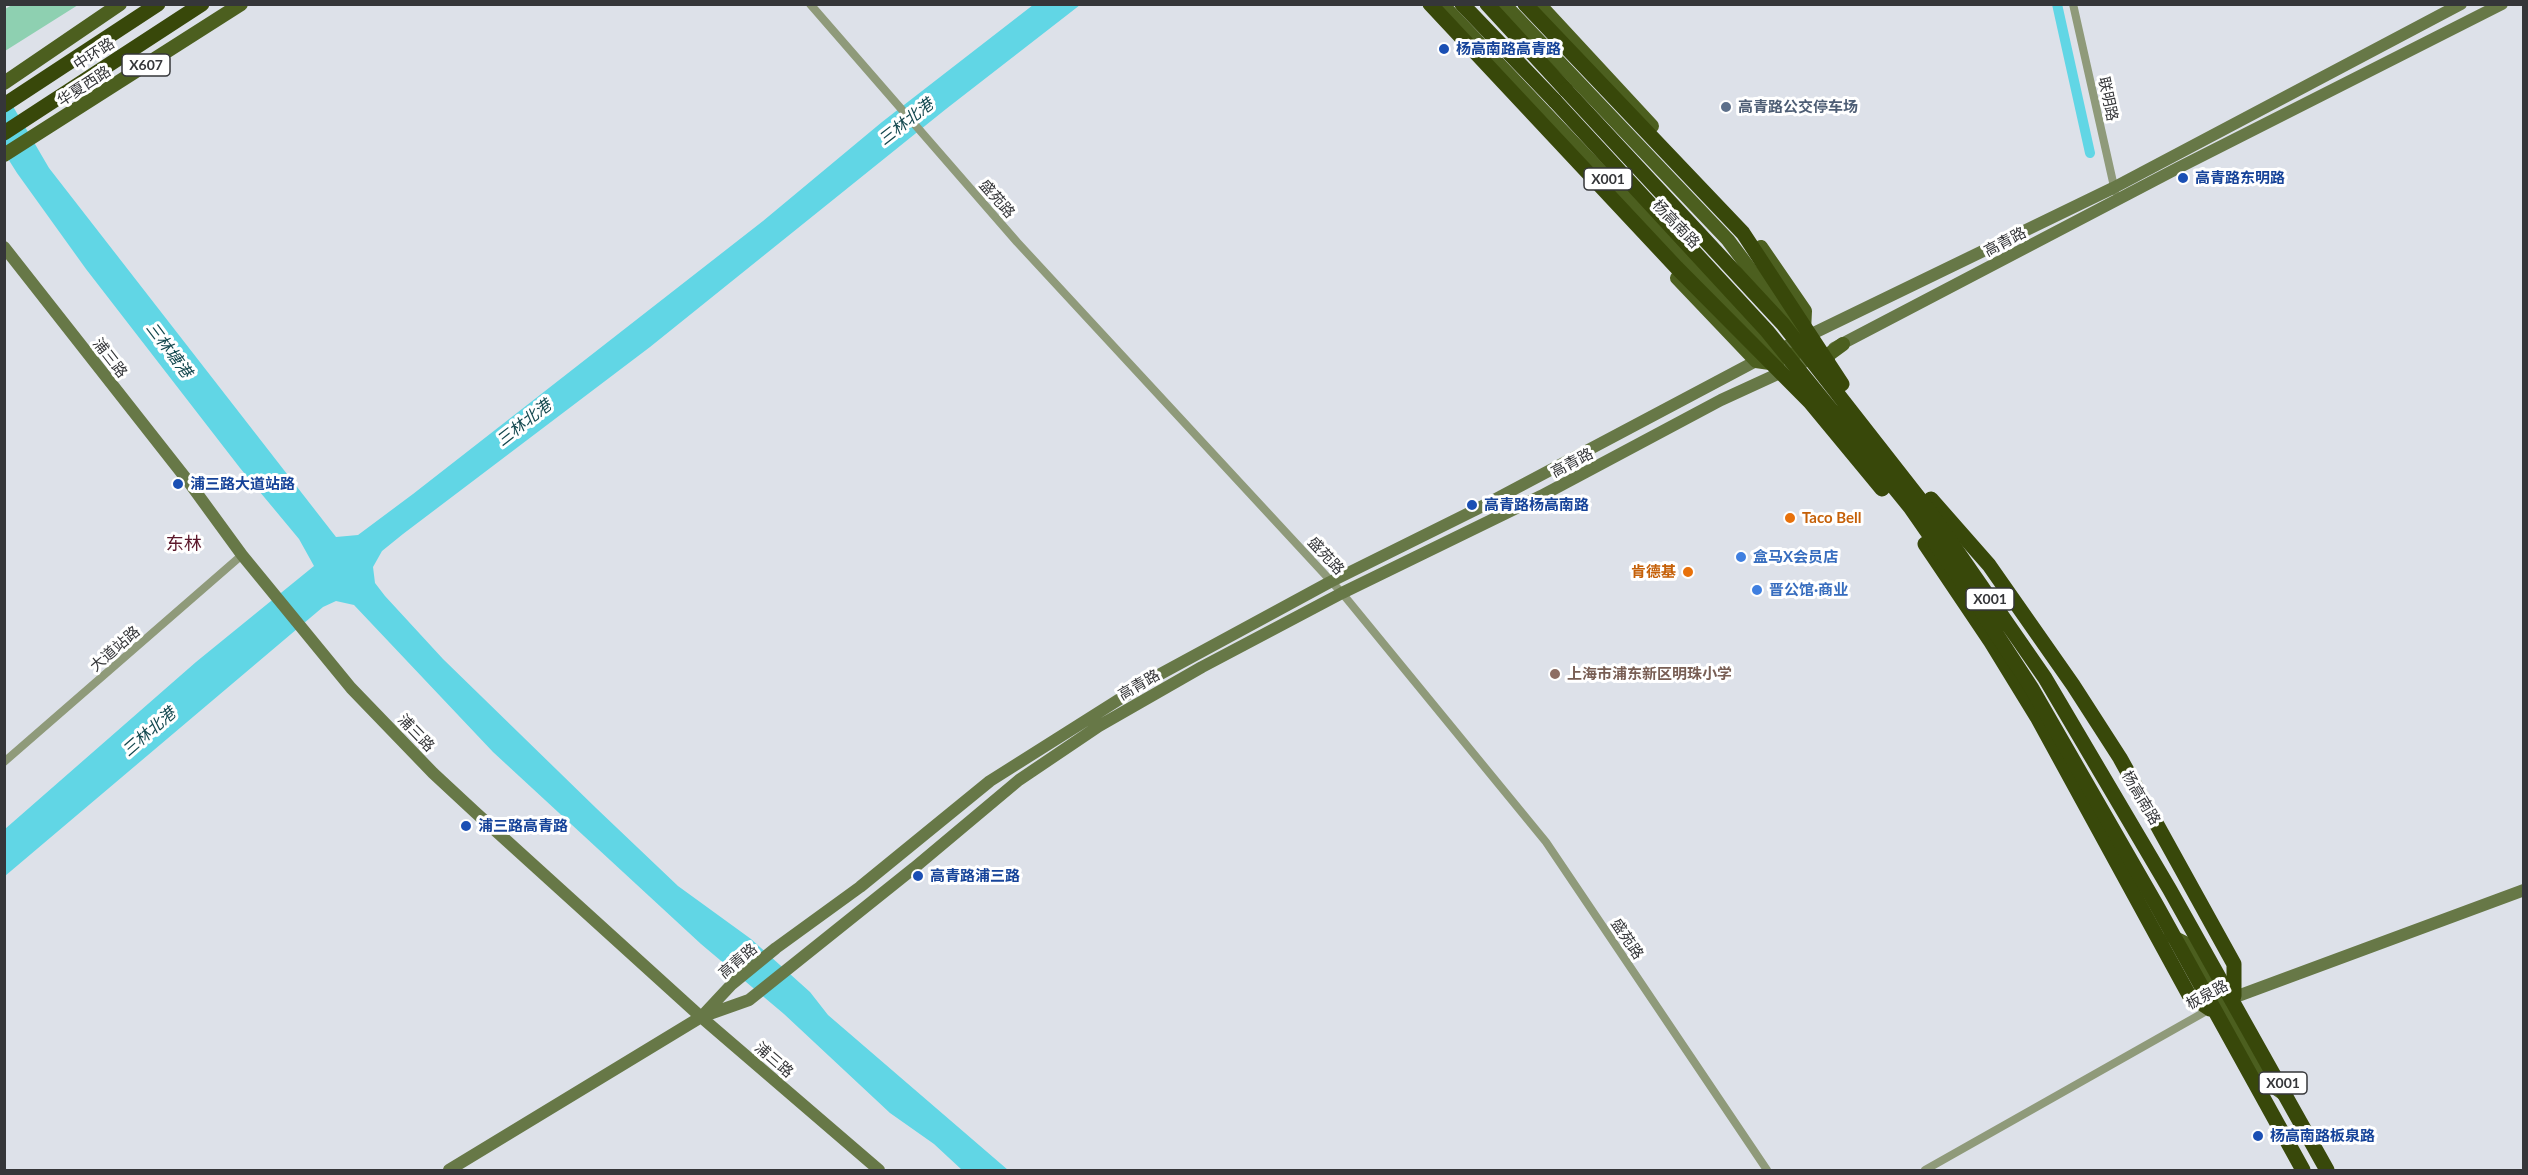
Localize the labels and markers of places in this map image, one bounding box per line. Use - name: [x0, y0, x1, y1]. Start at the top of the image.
- place label: 杨高南路高青路: [1456, 40, 1561, 58]
- marker: 杨高南路高青路: [1437, 42, 1451, 56]
- place label: 高青路公交停车场: [1738, 98, 1858, 116]
- marker: 高青路公交停车场: [1719, 100, 1733, 114]
- place label: 高青路东明路: [2195, 169, 2285, 187]
- marker: 高青路东明路: [2176, 171, 2190, 185]
- place label: 浦三路大道站路: [190, 475, 295, 493]
- marker: 浦三路大道站路: [171, 477, 185, 491]
- place label: 高青路杨高南路: [1484, 496, 1589, 514]
- marker: 高青路杨高南路: [1465, 498, 1479, 512]
- place label: Taco Bell: [1802, 509, 1862, 527]
- marker: Taco Bell: [1783, 511, 1797, 525]
- place label: 盒马X会员店: [1753, 548, 1838, 566]
- marker: 盒马X会员店: [1734, 550, 1748, 564]
- place label: 肯德基: [1631, 563, 1676, 581]
- marker: 肯德基: [1681, 565, 1695, 579]
- place label: 晋公馆·商业: [1769, 581, 1848, 599]
- marker: 晋公馆·商业: [1750, 583, 1764, 597]
- place label: 上海市浦东新区明珠小学: [1567, 665, 1732, 683]
- marker: 上海市浦东新区明珠小学: [1548, 667, 1562, 681]
- place label: 浦三路高青路: [478, 817, 568, 835]
- marker: 浦三路高青路: [459, 819, 473, 833]
- place label: 高青路浦三路: [930, 867, 1020, 885]
- marker: 高青路浦三路: [911, 869, 925, 883]
- place label: 杨高南路板泉路: [2270, 1127, 2375, 1145]
- marker: 杨高南路板泉路: [2251, 1129, 2265, 1143]

